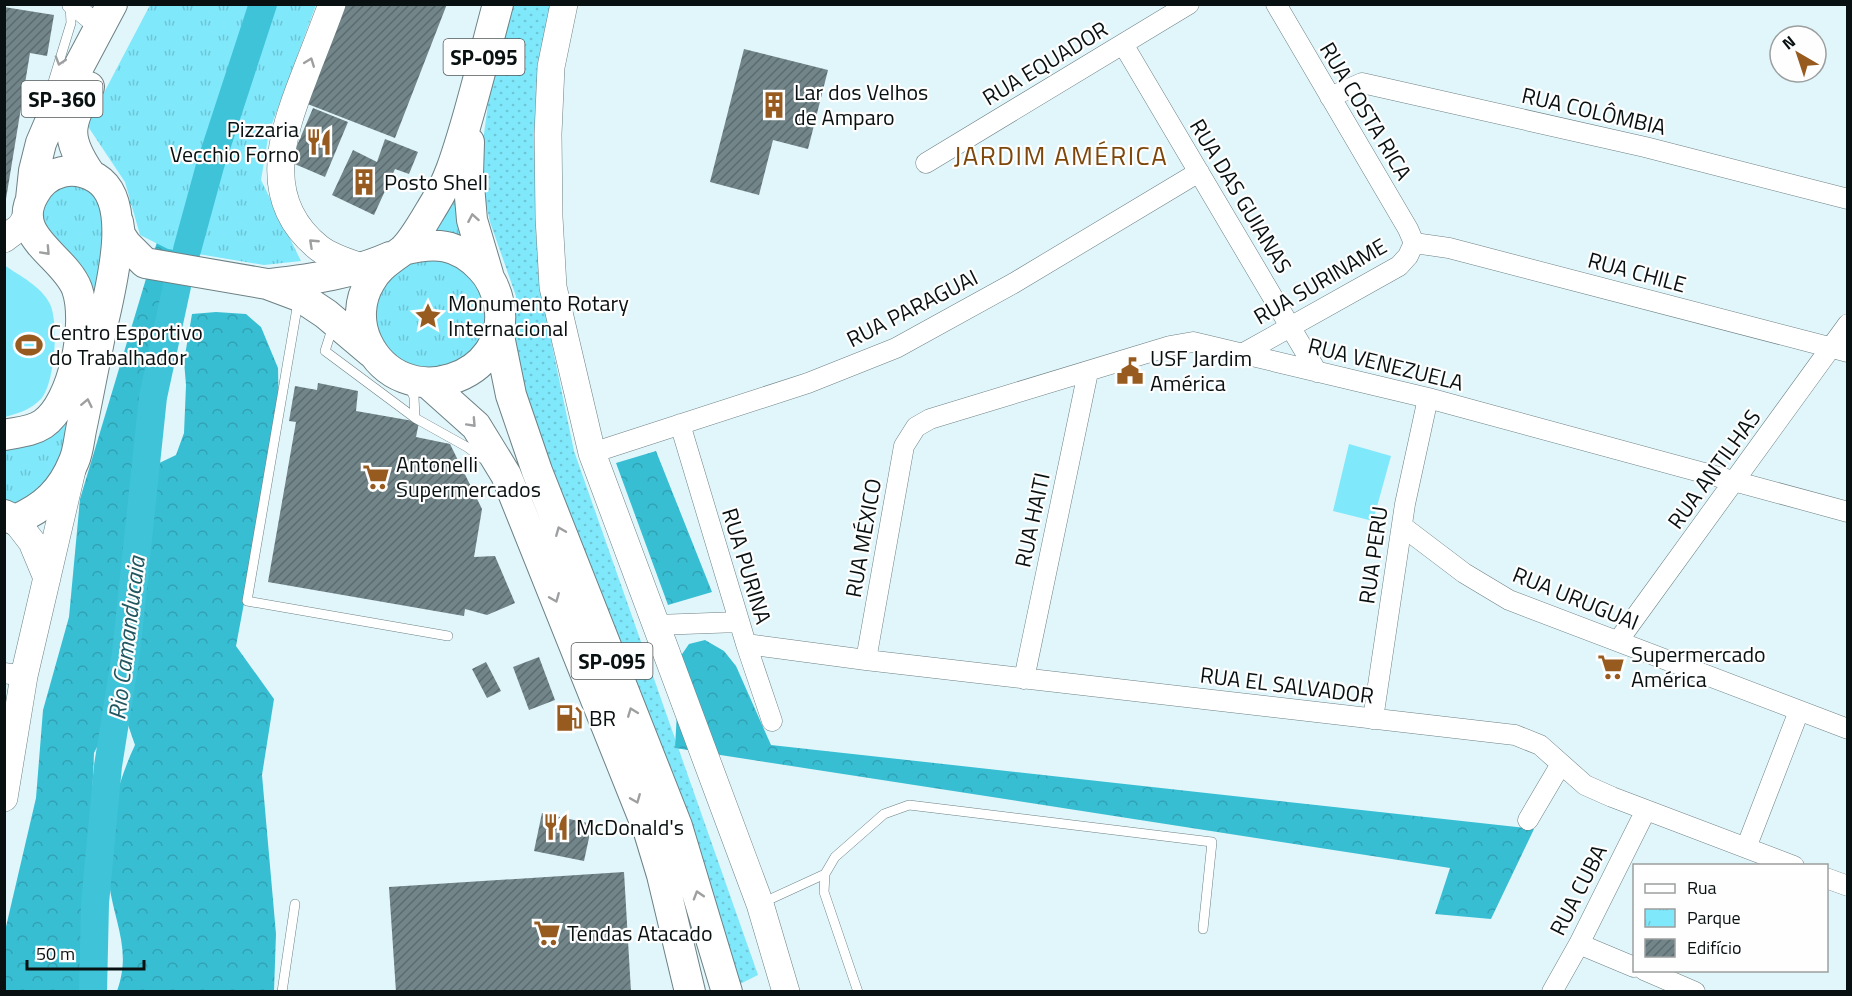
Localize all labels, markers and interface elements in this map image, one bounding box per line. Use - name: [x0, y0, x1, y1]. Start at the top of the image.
- street label: RUA EQUADOR: [976, 12, 1114, 114]
- north arrow: [1768, 24, 1828, 84]
- text: N: [1777, 30, 1800, 55]
- street label: RUA COSTA RICA: [1311, 35, 1421, 187]
- road number: SP-095: [444, 39, 524, 75]
- one-way arrow: [55, 55, 67, 66]
- one-way arrow: [302, 57, 315, 68]
- place label: Lar dos Velhos de Amparo: [794, 75, 928, 134]
- street label: RUA COLÔMBIA: [1519, 78, 1669, 144]
- road number: SP-360: [22, 81, 103, 117]
- building icon: Lar dos Velhos de Amparo: [759, 90, 789, 120]
- place label: Pizzaria Vecchio Forno: [170, 112, 299, 171]
- street label: RUA DAS GUIANAS: [1181, 112, 1301, 280]
- restaurant icon: Pizzaria Vecchio Forno: [304, 127, 334, 157]
- district label: JARDIM AMÉRICA: [954, 136, 1168, 175]
- place label: Posto Shell: [384, 165, 488, 199]
- building icon: Posto Shell: [349, 167, 379, 197]
- one-way arrow: [467, 213, 480, 223]
- street label: RUA SURINAME: [1247, 229, 1393, 333]
- one-way arrow: [310, 239, 321, 250]
- street label: RUA CHILE: [1584, 243, 1690, 301]
- one-way arrow: [39, 244, 50, 255]
- street label: RUA PARAGUAI: [840, 260, 984, 356]
- place label: Monumento Rotary Internacional: [448, 286, 629, 345]
- place icon: Monumento Rotary Internacional: [413, 301, 443, 331]
- place label: Centro Esportivo do Trabalhador: [49, 315, 203, 374]
- street label: RUA VENEZUELA: [1305, 328, 1467, 400]
- sports icon: Centro Esportivo do Trabalhador: [14, 330, 44, 360]
- place label: USF Jardim América: [1150, 341, 1252, 400]
- public building icon: USF Jardim América: [1115, 356, 1145, 386]
- one-way arrow: [80, 398, 93, 408]
- street label: RUA ANTILHAS: [1659, 402, 1769, 536]
- one-way arrow: [465, 417, 476, 427]
- place label: Antonelli Supermercados: [396, 447, 541, 506]
- supermarket icon: Antonelli Supermercados: [361, 462, 391, 492]
- street label: RUA HAITI: [1005, 470, 1059, 570]
- street label: RUA MÉXICO: [836, 476, 890, 600]
- street label: RUA PURINA: [713, 504, 781, 628]
- street label: RUA PERU: [1349, 504, 1397, 606]
- one-way arrow: [555, 526, 567, 537]
- water label: Rio Camanducaia: [98, 552, 154, 722]
- street label: RUA URUGUAI: [1508, 557, 1644, 639]
- one-way arrow: [548, 592, 560, 603]
- place label: Supermercado América: [1631, 637, 1766, 696]
- road number: SP-095: [572, 643, 652, 679]
- supermarket icon: Supermercado América: [1596, 652, 1626, 682]
- street label: RUA EL SALVADOR: [1198, 657, 1376, 713]
- place label: BR: [589, 701, 616, 735]
- fuel station icon: BR: [554, 703, 584, 733]
- one-way arrow: [627, 707, 639, 718]
- one-way arrow: [629, 793, 641, 804]
- place label: McDonald's: [576, 810, 684, 844]
- restaurant icon: McDonald's: [541, 812, 571, 842]
- street label: RUA CUBA: [1541, 839, 1615, 941]
- legend: [1633, 864, 1828, 972]
- text: Rua: [1687, 874, 1717, 901]
- one-way arrow: [693, 890, 705, 901]
- text: Parque: [1687, 904, 1741, 931]
- place label: Tendas Atacado: [567, 916, 713, 950]
- supermarket icon: Tendas Atacado: [532, 918, 562, 948]
- scale bar: [27, 933, 144, 971]
- text: Edifício: [1687, 934, 1741, 961]
- text: 50 m: [36, 940, 75, 967]

